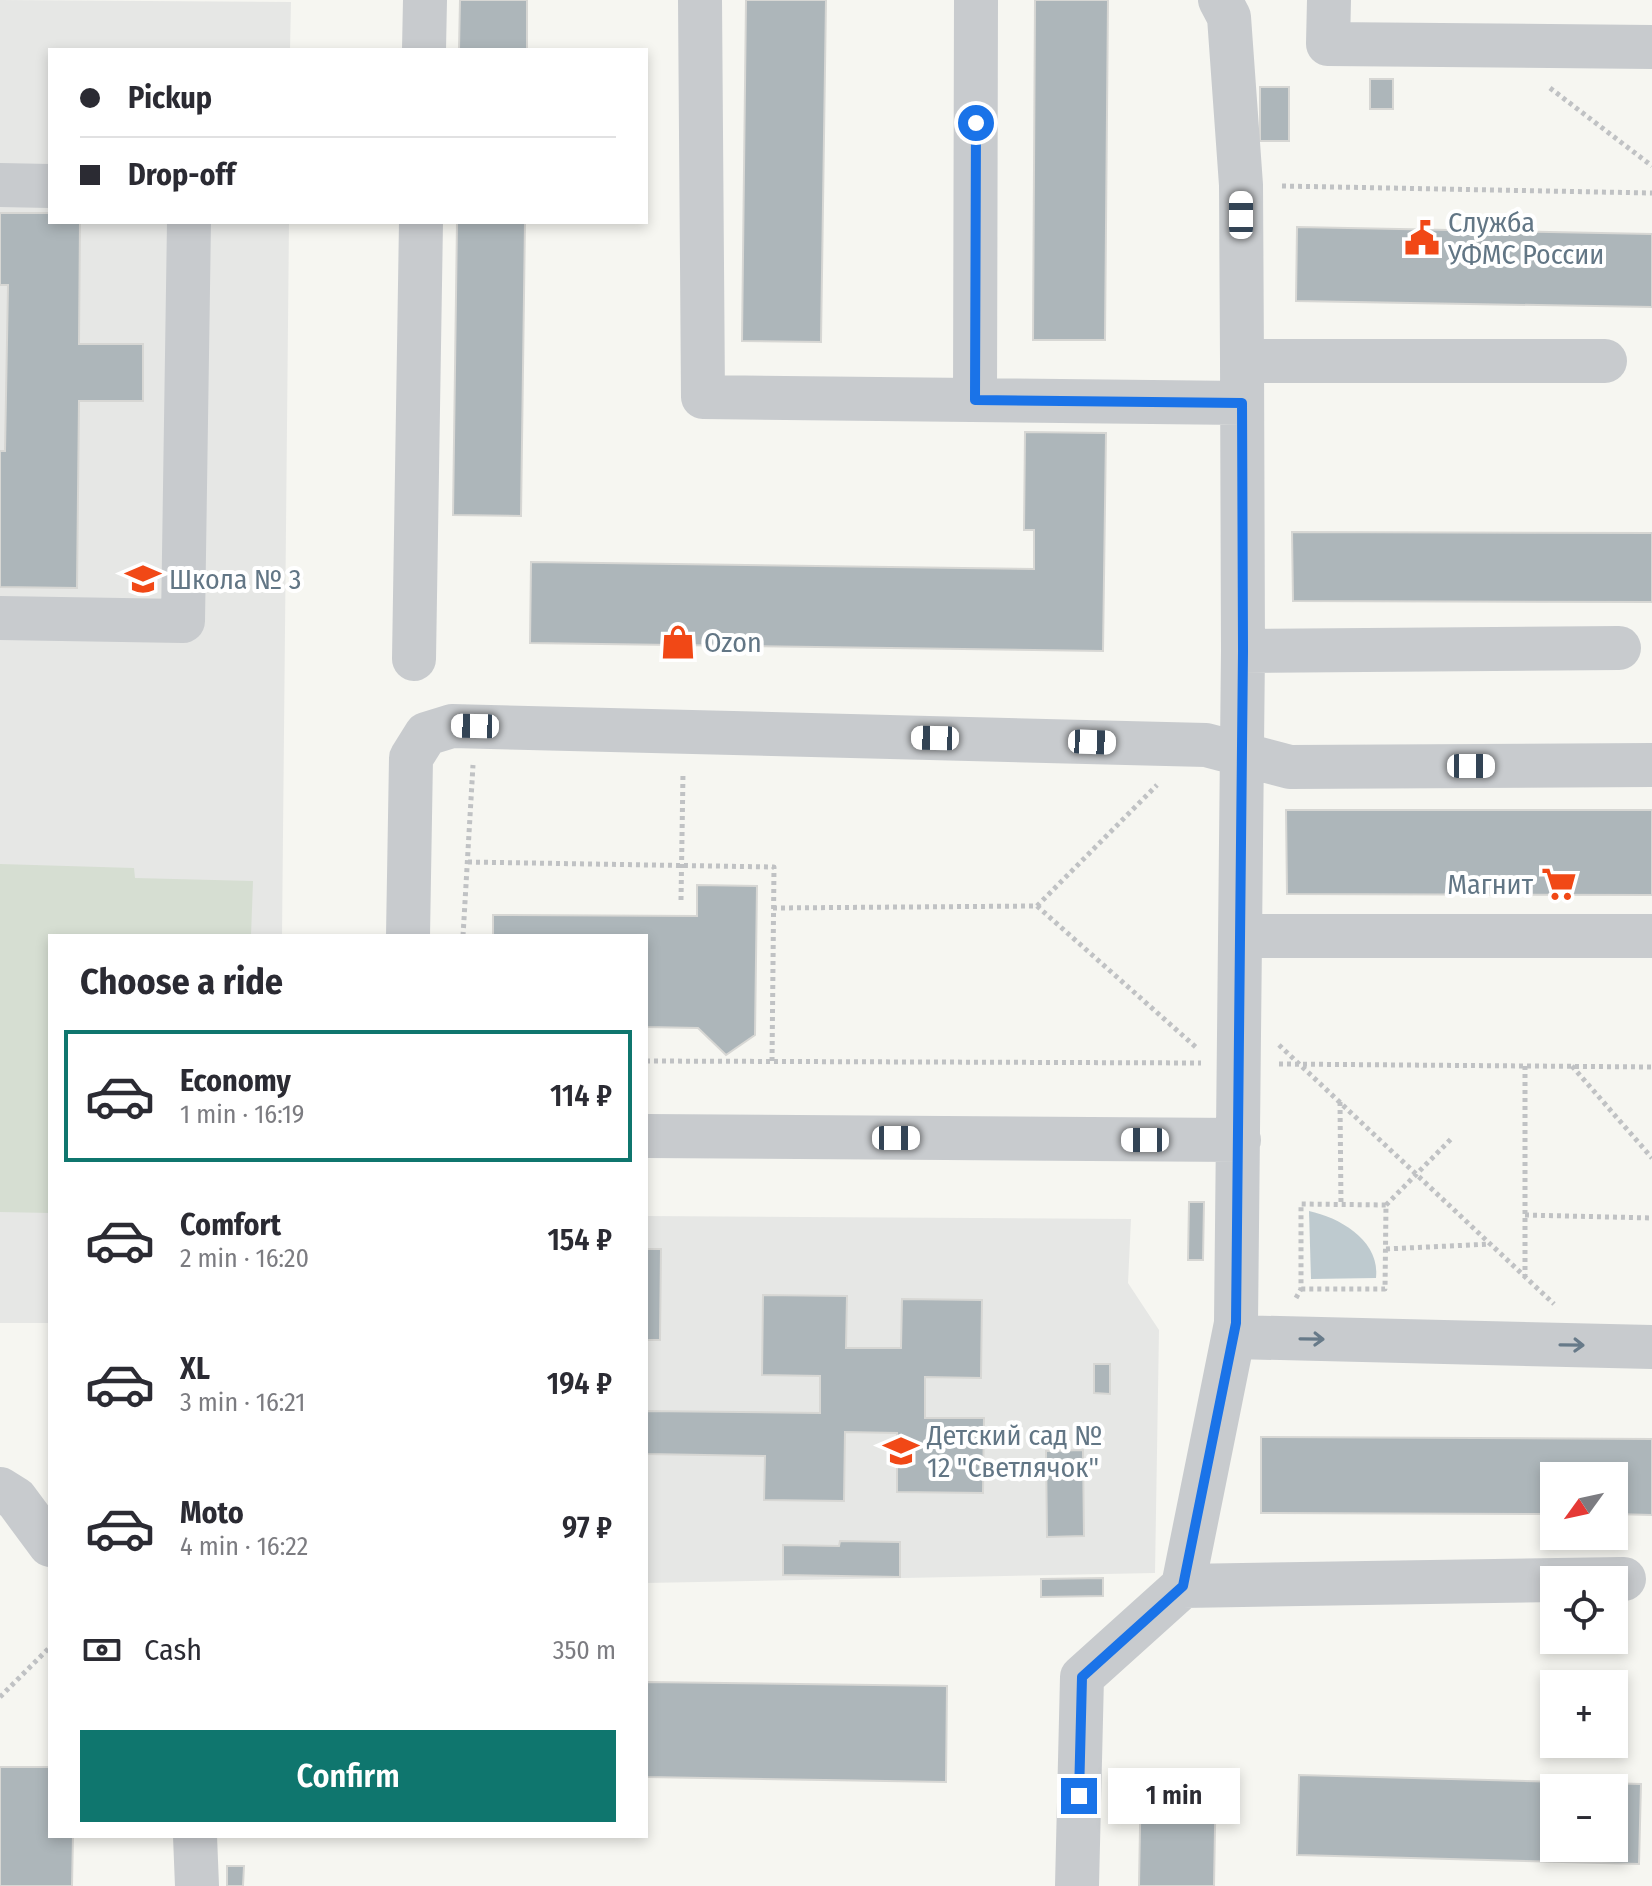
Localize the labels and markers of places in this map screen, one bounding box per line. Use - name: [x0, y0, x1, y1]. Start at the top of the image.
- place label: Служба УФМС России: [1447, 206, 1604, 271]
- public building icon: Служба УФМС России: [1403, 219, 1441, 257]
- school or university icon: Школа № 3: [124, 560, 162, 598]
- place label: Школа № 3: [169, 563, 301, 596]
- shop icon: Ozon: [659, 623, 697, 661]
- place label: Ozon: [704, 626, 762, 659]
- supermarket icon: Магнит: [1540, 865, 1578, 903]
- place label: Магнит: [1447, 868, 1534, 901]
- place label: Детский сад № 12 "Светлячок": [926, 1419, 1102, 1484]
- school or university icon: Детский сад № 12 "Светлячок": [882, 1432, 920, 1470]

